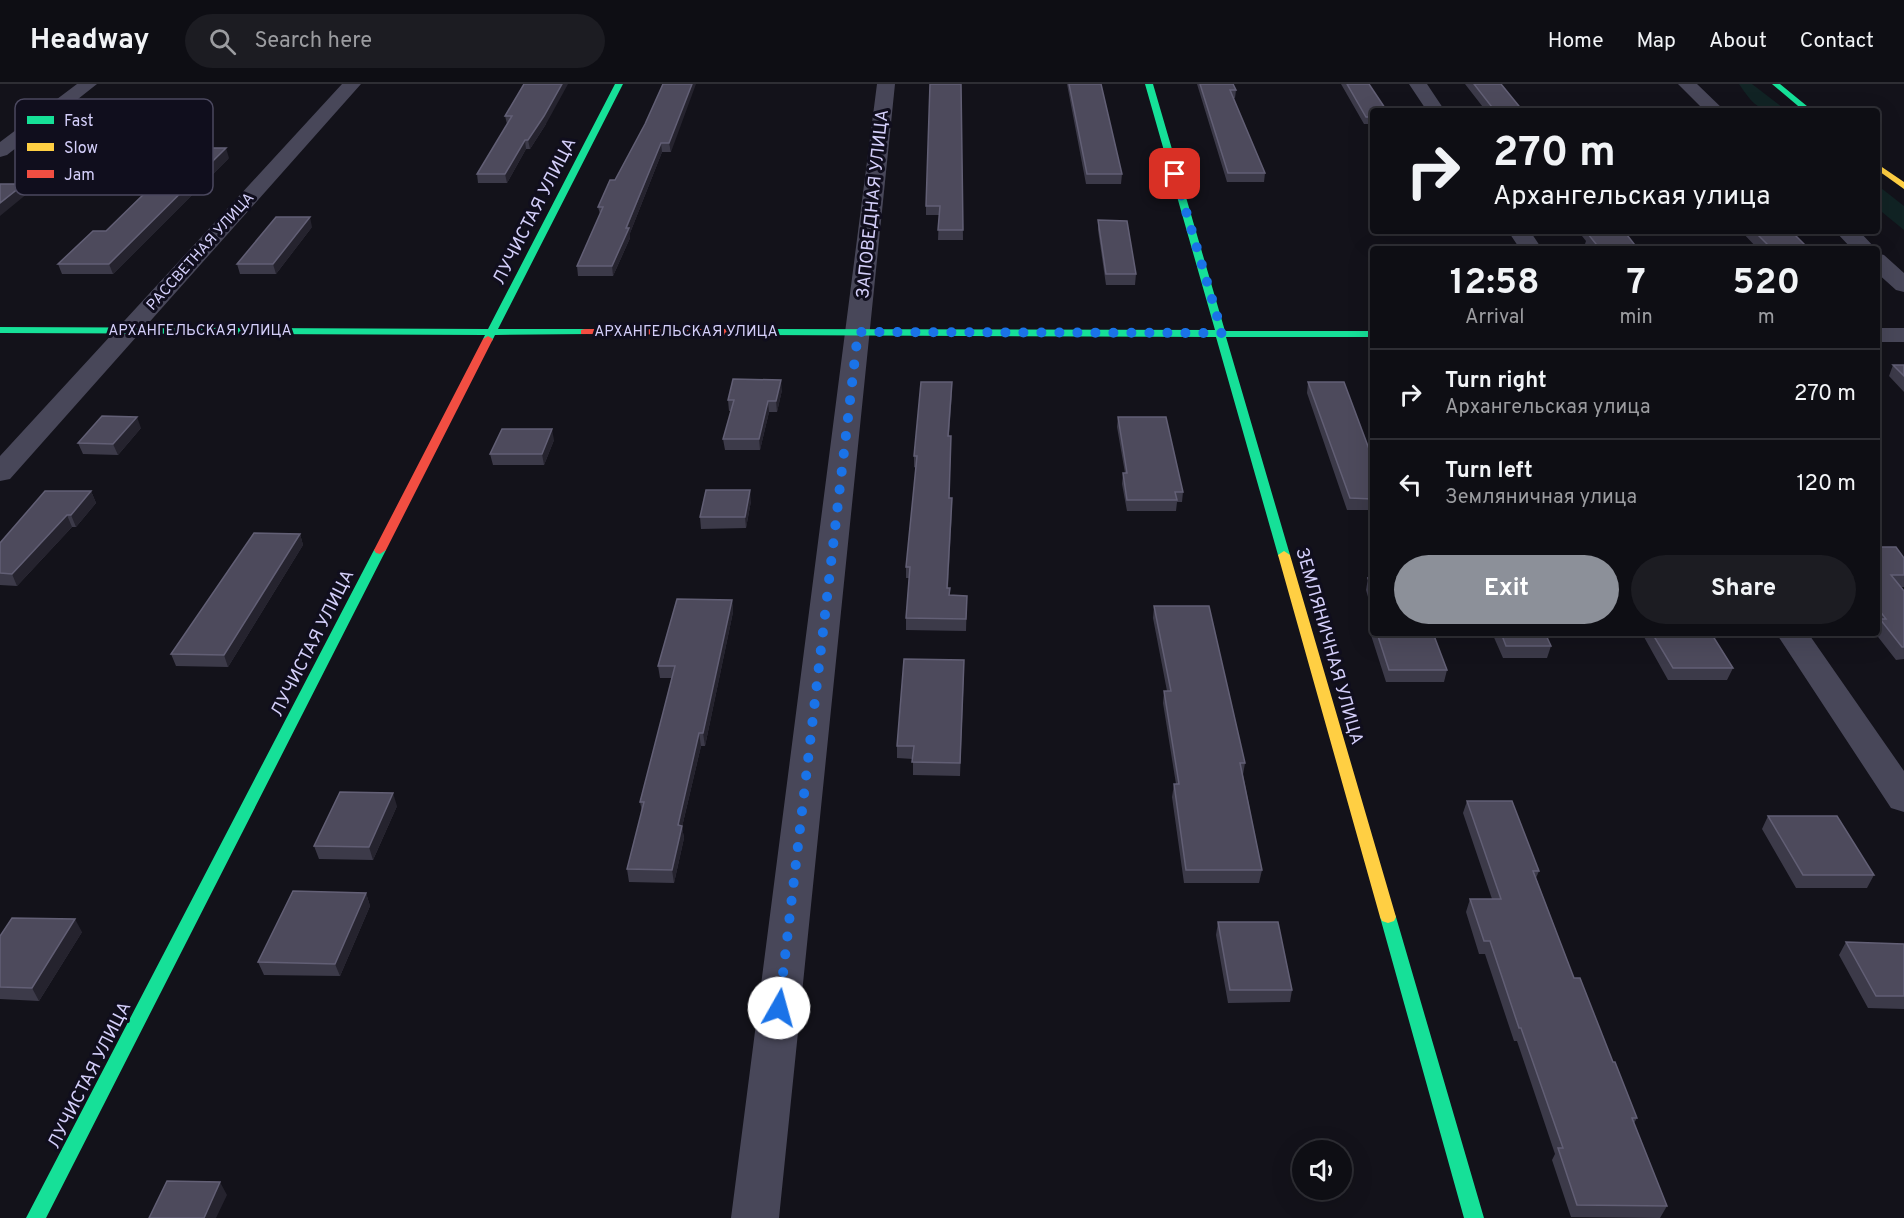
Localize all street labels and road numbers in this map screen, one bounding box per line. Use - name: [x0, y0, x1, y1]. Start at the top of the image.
- street label: ЗАПОВЕДНАЯ УЛИЦА: [852, 108, 895, 300]
- street label: ЛУЧИСТАЯ УЛИЦА: [488, 134, 582, 289]
- street label: РАССВЕТНАЯ УЛИЦА: [143, 189, 259, 315]
- street label: АРХАНГЕЛЬСКАЯ УЛИЦА: [108, 322, 292, 341]
- street label: АРХАНГЕЛЬСКАЯ УЛИЦА: [594, 323, 778, 342]
- street label: ЗЕМЛЯНИЧНАЯ УЛИЦА: [1289, 545, 1368, 748]
- street label: ЛУЧИСТАЯ УЛИЦА: [266, 566, 360, 721]
- street label: ЛУЧИСТАЯ УЛИЦА: [43, 998, 137, 1153]

